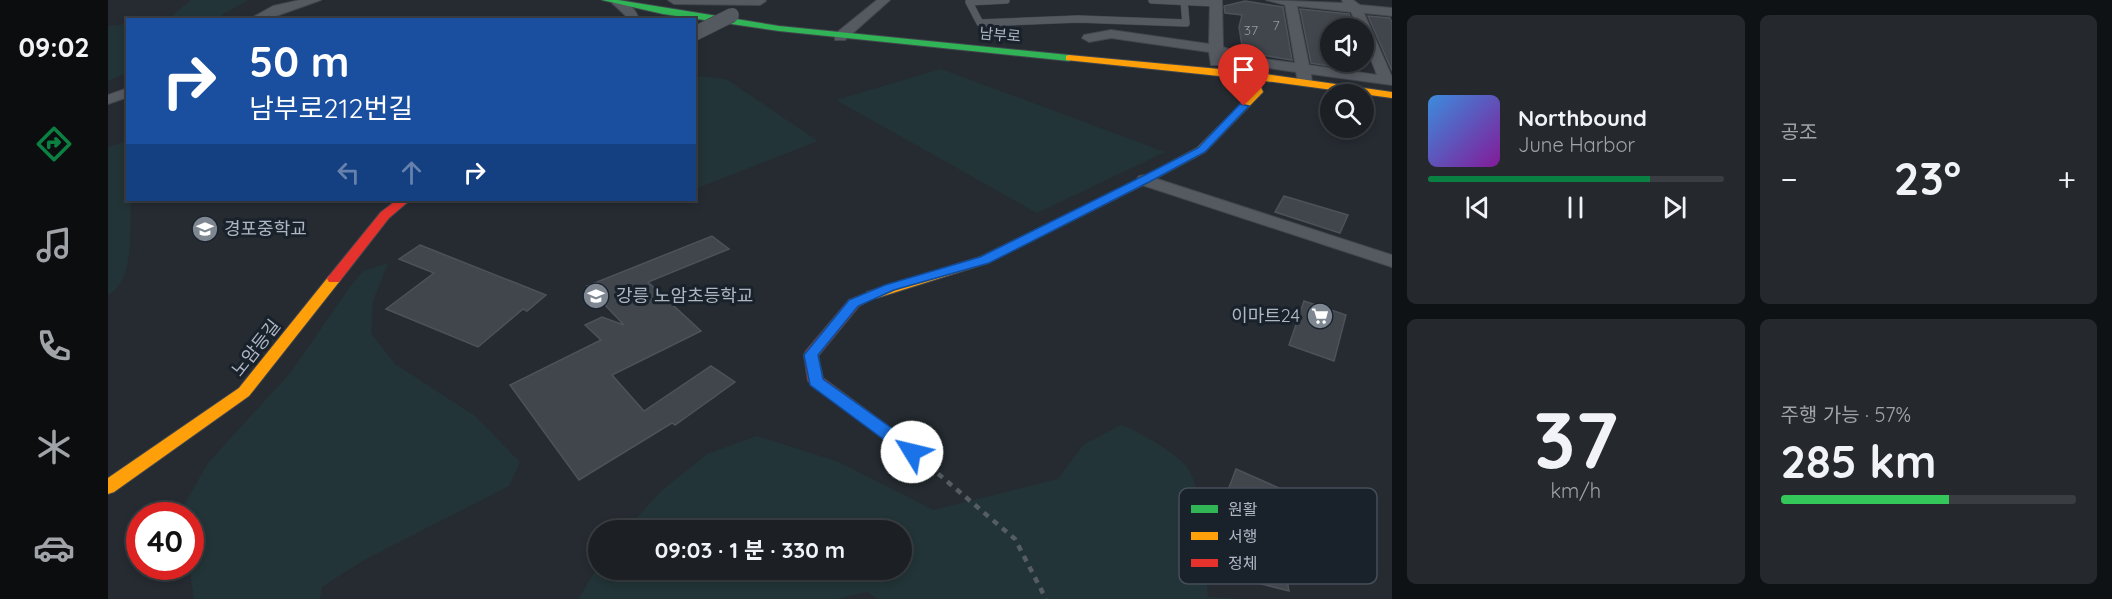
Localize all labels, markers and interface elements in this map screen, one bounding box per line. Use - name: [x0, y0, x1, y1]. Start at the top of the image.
- house number: 7: [1272, 16, 1280, 34]
- map controls: [1320, 18, 1374, 138]
- button: sound: [1320, 18, 1374, 72]
- house number: 37: [1244, 21, 1258, 39]
- street label: 남부로: [979, 23, 1021, 46]
- text: 09:02: [18, 30, 90, 64]
- text: 50 m: [249, 35, 349, 88]
- icon: right: [150, 42, 228, 120]
- pin: [1218, 44, 1269, 106]
- icon: arrive: [1227, 53, 1260, 86]
- button: search: [1320, 84, 1374, 138]
- text: 남부로212번길: [249, 91, 413, 125]
- text: Northbound: [1518, 104, 1647, 132]
- text: 공조: [1781, 119, 1817, 144]
- icon: directions: [33, 123, 75, 165]
- text: June Harbor: [1518, 132, 1635, 157]
- text: 23°: [1894, 150, 1961, 206]
- icon: left: [332, 156, 365, 189]
- icon: ahead: [395, 156, 428, 189]
- icon: right: [458, 156, 491, 189]
- text: −: [1781, 158, 1798, 199]
- text: +: [2057, 158, 2076, 199]
- icon: previous: [1461, 191, 1494, 224]
- icon: pause: [1559, 191, 1592, 224]
- icon: next: [1658, 191, 1691, 224]
- school or university icon: 경포중학교: [190, 214, 220, 244]
- place label: 경포중학교: [224, 217, 307, 240]
- icon: music: [33, 224, 75, 266]
- school or university icon: 강릉 노암초등학교: [581, 281, 611, 311]
- place label: 강릉 노암초등학교: [616, 284, 753, 307]
- supermarket icon: 이마트24: [1305, 301, 1335, 331]
- place label: 이마트24: [1231, 304, 1300, 327]
- street label: 노암등길: [226, 315, 285, 381]
- icon: phone: [33, 325, 75, 367]
- text: 37: [1533, 390, 1618, 488]
- text: 주행 가능 · 57%: [1781, 402, 1911, 427]
- position arrow: [880, 420, 944, 484]
- icon: climate: [33, 426, 75, 468]
- text: 285 km: [1781, 433, 1936, 489]
- text: km/h: [1550, 478, 1601, 503]
- legend: [1179, 488, 1377, 584]
- text: 원활: [1228, 499, 1258, 519]
- speed limit sign: 40: [126, 502, 204, 580]
- text: 서행: [1228, 526, 1257, 546]
- icon: car: [33, 527, 75, 569]
- text: 09:03 · 1 분 · 330 m: [655, 536, 845, 564]
- text: 정체: [1228, 553, 1257, 573]

